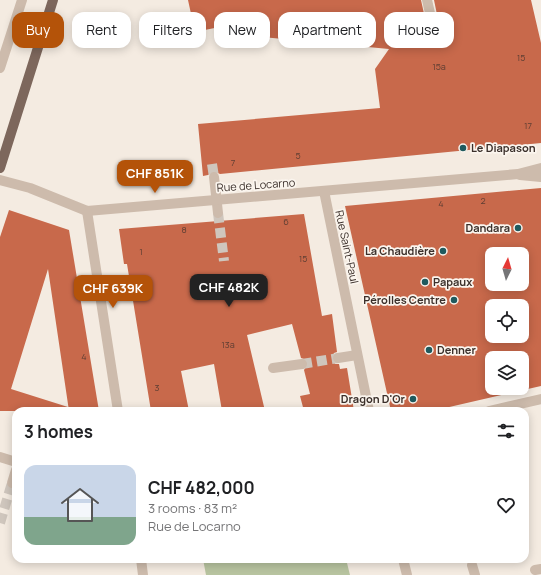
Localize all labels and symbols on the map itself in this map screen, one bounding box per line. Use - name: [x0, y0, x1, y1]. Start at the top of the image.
- house number: 15: [517, 51, 525, 64]
- house number: 15a: [432, 60, 446, 73]
- house number: 17: [524, 119, 532, 132]
- place label: Le Diapason: [471, 140, 536, 155]
- marker: Le Diapason: [458, 143, 468, 153]
- house number: 5: [295, 149, 301, 162]
- house number: 7: [231, 156, 236, 169]
- pin: CHF 851K: [114, 160, 196, 194]
- street label: Rue de Locarno: [216, 174, 296, 195]
- house number: 2: [480, 194, 486, 207]
- house number: 4: [438, 197, 444, 210]
- street label: Rue Saint-Paul: [332, 209, 363, 285]
- house number: 6: [283, 215, 289, 228]
- place label: Dandara: [465, 220, 510, 235]
- house number: 8: [181, 223, 187, 236]
- marker: Dandara: [513, 223, 523, 233]
- place label: La Chaudière: [365, 243, 435, 258]
- house number: 1: [139, 245, 143, 258]
- marker: La Chaudière: [438, 246, 448, 256]
- north arrow: [485, 247, 529, 291]
- house number: 15: [299, 252, 307, 265]
- pin: CHF 482K: [188, 274, 270, 308]
- place label: Papaux: [433, 274, 472, 289]
- pin: CHF 639K: [72, 275, 154, 309]
- marker: Papaux: [420, 277, 430, 287]
- place label: Pérolles Centre: [363, 292, 446, 307]
- marker: Pérolles Centre: [449, 295, 459, 305]
- house number: 13a: [221, 338, 235, 351]
- place label: Denner: [437, 342, 476, 357]
- marker: Denner: [424, 345, 434, 355]
- house number: 4: [81, 350, 87, 363]
- house number: 3: [155, 381, 160, 394]
- place label: Dragon D'Or: [341, 391, 406, 406]
- marker: Dragon D'Or: [408, 394, 418, 404]

